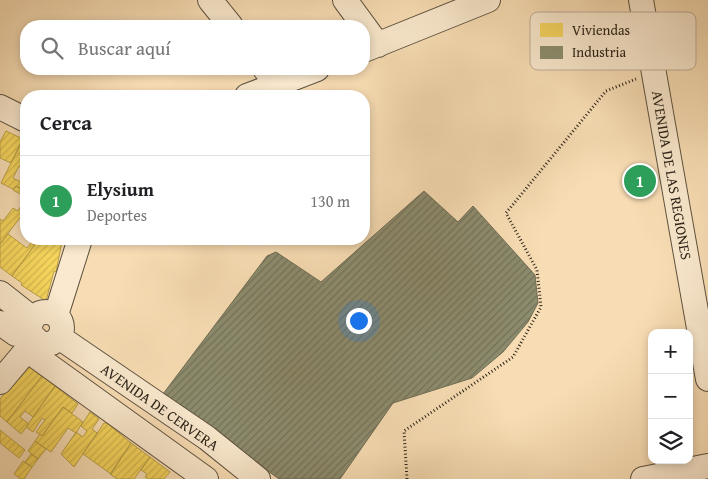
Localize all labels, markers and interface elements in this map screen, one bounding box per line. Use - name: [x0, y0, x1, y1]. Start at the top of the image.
- legend: [530, 12, 696, 70]
- search box: [20, 20, 370, 75]
- text: Viviendas: [572, 20, 630, 40]
- icon: search: [38, 34, 66, 62]
- text: Buscar aquí: [78, 34, 171, 62]
- text: Industria: [572, 42, 626, 62]
- street label: AVENIDA DE LAS REGIONES: [647, 89, 697, 261]
- text: Cerca: [40, 107, 92, 138]
- pin: 1: [624, 162, 656, 200]
- text: Elysium: [87, 175, 154, 203]
- text: 1: [52, 189, 60, 213]
- text: 130 m: [310, 189, 350, 213]
- text: Deportes: [87, 203, 147, 227]
- your location: [346, 308, 372, 334]
- map controls: [648, 329, 693, 464]
- button: +: [648, 329, 693, 374]
- street label: AVENIDA DE CERVERA: [97, 358, 223, 456]
- button: −: [648, 374, 693, 419]
- button: layers: [648, 419, 693, 464]

